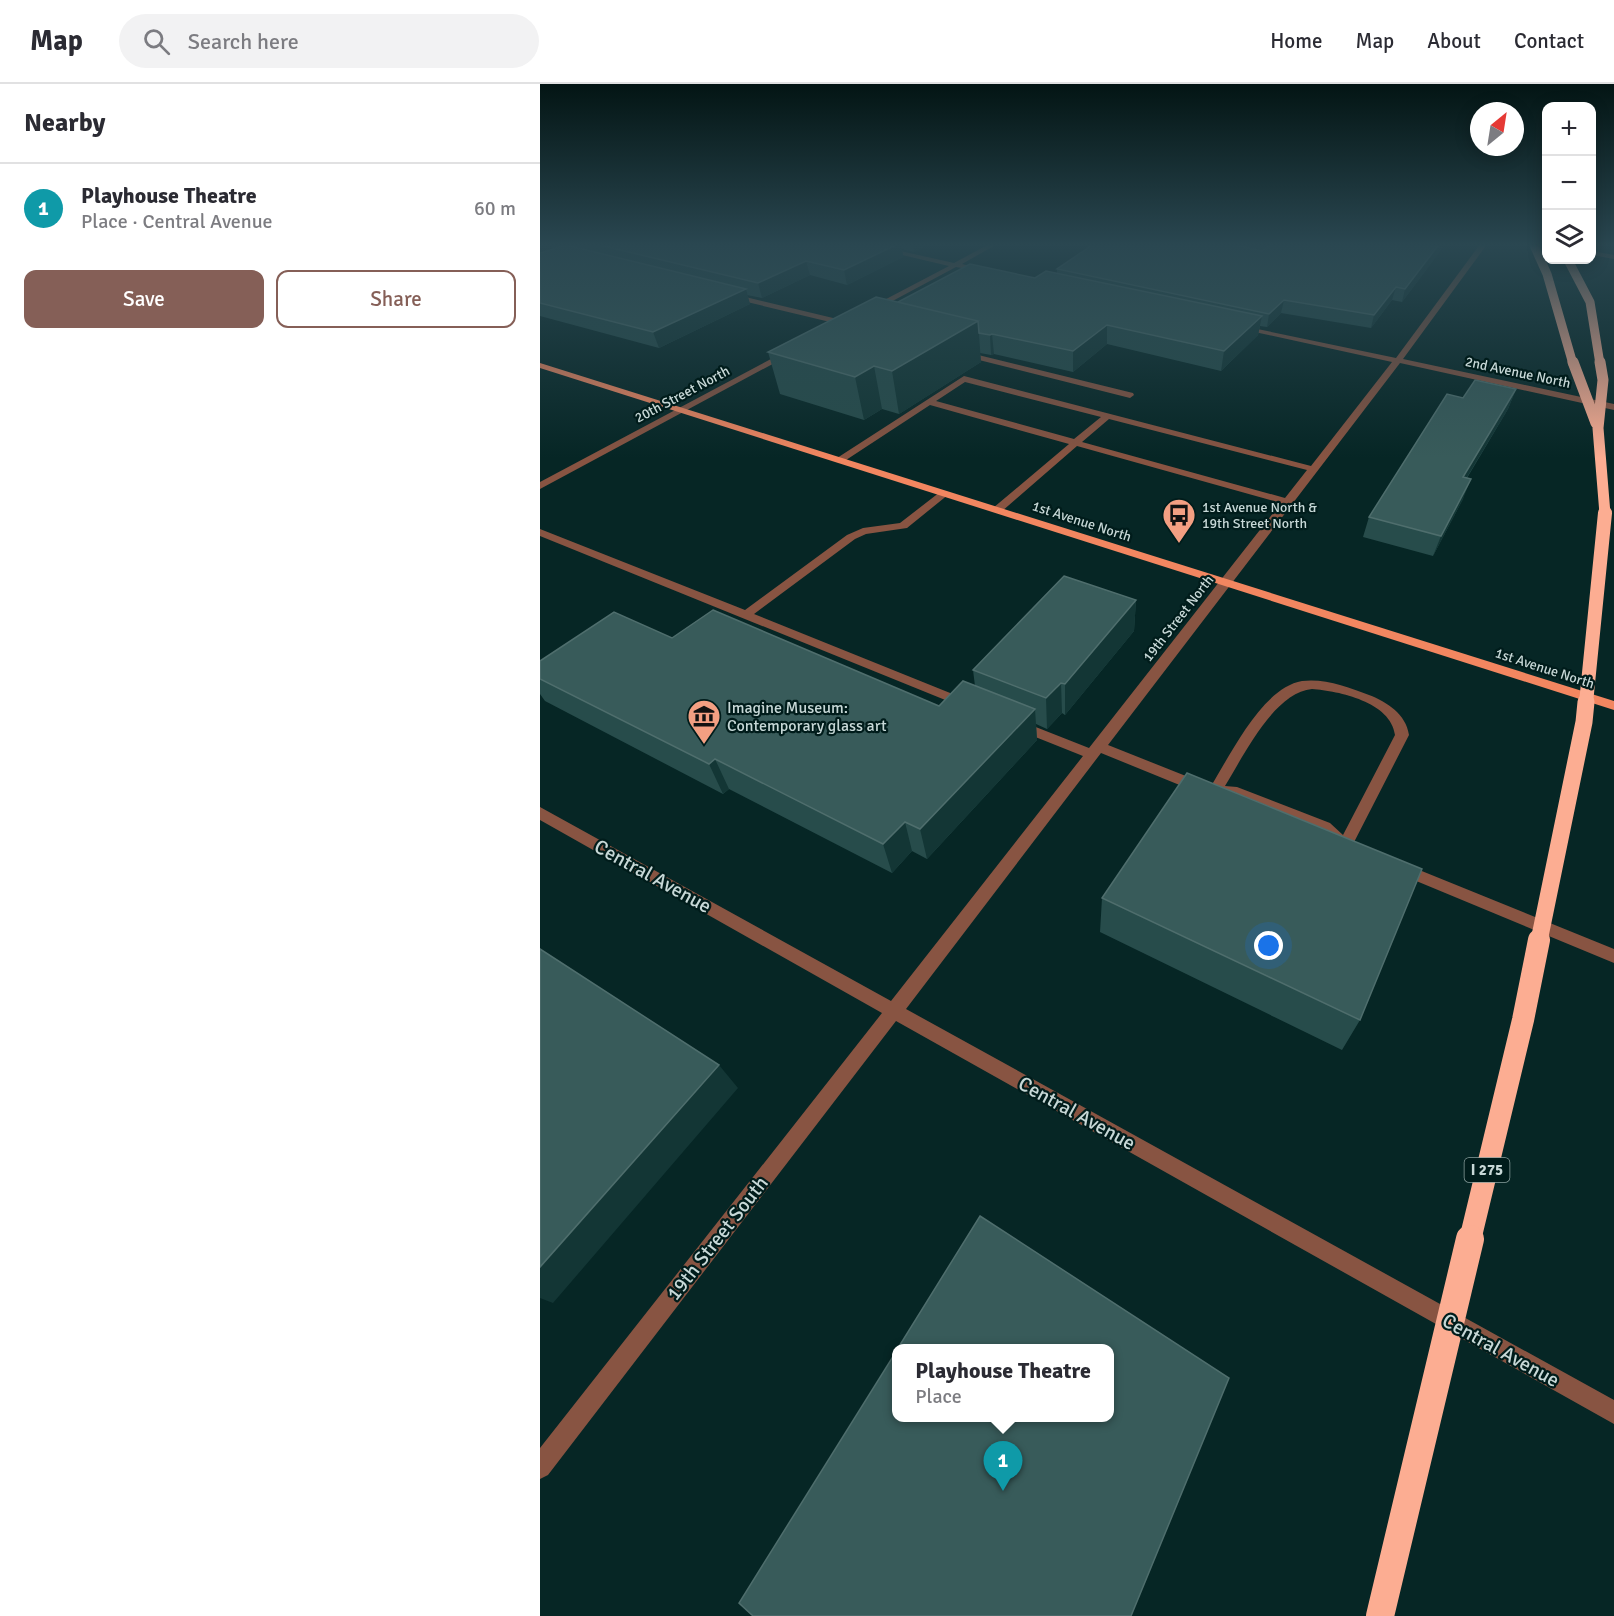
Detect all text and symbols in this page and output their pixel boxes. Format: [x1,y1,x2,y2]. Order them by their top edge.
search box [119,14,539,68]
text: Map [30,24,83,58]
icon: search [140,25,173,58]
text: Search here [188,28,299,55]
text: Home [1270,28,1323,54]
text: Map [1356,28,1394,54]
text: About [1427,28,1481,54]
text: Contact [1514,28,1584,54]
north arrow [1470,102,1524,156]
map controls [1542,102,1596,264]
button: + [1542,102,1596,156]
text: Nearby [24,107,105,139]
button: − [1542,156,1596,210]
text: Playhouse Theatre [81,182,257,209]
text: 1 [38,196,49,221]
text: 60 m [474,196,516,221]
text: Place · Central Avenue [81,209,273,234]
button: layers [1542,210,1596,264]
button: Save [24,270,264,328]
button: Share [276,270,516,328]
street label: 2nd Avenue North [1464,353,1572,392]
street label: 20th Street North [632,362,733,427]
street label: 1st Avenue North [1030,497,1134,546]
bus stop icon: 1st Avenue North & 19th Street North [1161,497,1197,544]
place label: 1st Avenue North & 19th Street North [1202,499,1317,532]
street label: 19th Street North [1139,572,1217,665]
street label: 1st Avenue North [1493,644,1597,693]
museum icon: Imagine Museum: Contemporary glass art [686,698,722,745]
place label: Imagine Museum: Contemporary glass art [727,698,887,736]
street label: Central Avenue [590,834,716,919]
your location [1254,931,1283,960]
street label: Central Avenue [1014,1071,1140,1156]
road number: I 275 [1464,1158,1510,1182]
street label: 19th Street South [661,1171,774,1305]
street label: Central Avenue [1438,1308,1564,1393]
popup [892,1344,1114,1422]
text: Playhouse Theatre [915,1357,1091,1384]
text: Place [915,1384,962,1409]
pin: 1 [984,1442,1022,1491]

